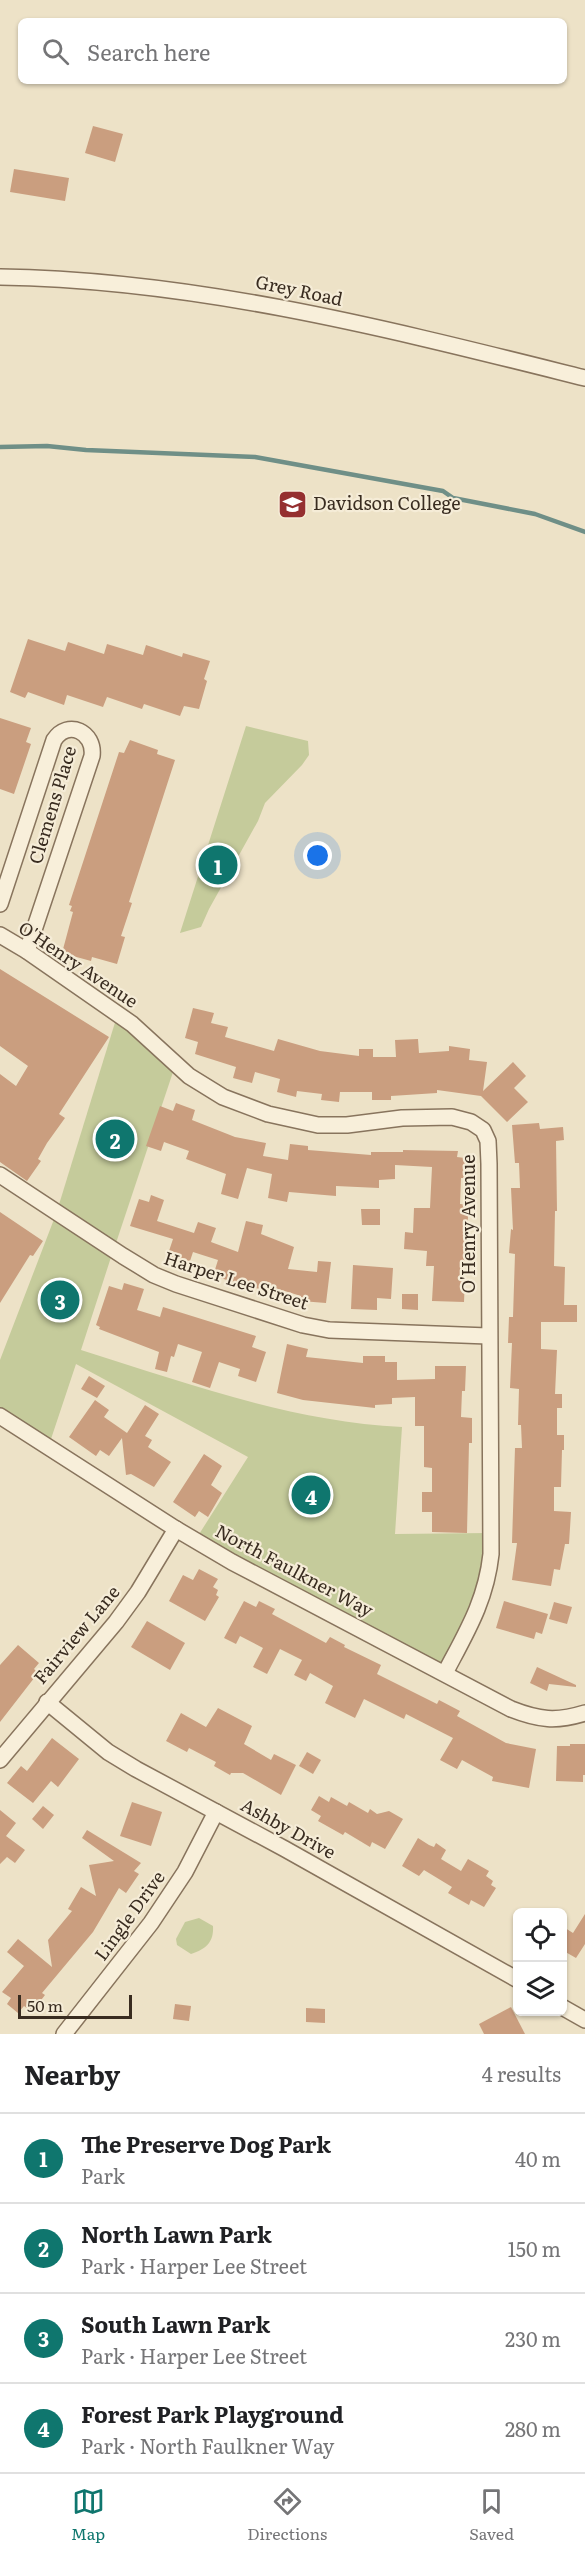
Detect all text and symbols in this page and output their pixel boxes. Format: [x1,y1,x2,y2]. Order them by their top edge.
search box [18,18,567,84]
icon: search [39,35,72,68]
text: Search here [87,35,210,68]
street label: Grey Road [253,267,345,312]
school or university icon: Davidson College [276,488,308,520]
place label: Davidson College [313,489,461,516]
street label: Clemens Place [21,742,82,867]
your location [303,841,332,870]
pin: 1 [198,842,238,888]
street label: O'Henry Avenue [14,914,144,1014]
pin: 2 [96,1116,134,1162]
street label: O'Henry Avenue [454,1154,481,1294]
street label: Harper Lee Street [161,1243,313,1316]
pin: 3 [40,1278,80,1322]
pin: 4 [292,1472,330,1518]
street label: North Faulkner Way [211,1517,379,1623]
street label: Fairview Lane [26,1579,125,1689]
street label: Ashby Drive [236,1791,341,1865]
street label: Lingle Drive [87,1865,171,1966]
map controls [513,1908,567,2016]
button: locate [513,1908,567,1962]
button: layers [513,1962,567,2016]
scale bar [18,1992,132,2020]
text: 50 m [27,1993,63,2017]
text: Nearby [24,2054,120,2093]
text: 4 results [482,2058,561,2088]
text: The Preserve Dog Park [81,2127,331,2160]
text: 1 [39,2143,48,2173]
text: 40 m [515,2143,561,2173]
text: Park [81,2160,125,2190]
text: North Lawn Park [81,2217,272,2250]
text: 2 [38,2233,49,2263]
text: 150 m [508,2233,561,2263]
text: Park · Harper Lee Street [81,2250,307,2280]
text: South Lawn Park [81,2307,270,2340]
text: 3 [38,2323,49,2353]
text: 230 m [505,2323,561,2353]
text: Park · Harper Lee Street [81,2340,307,2370]
text: Forest Park Playground [81,2397,344,2430]
text: 4 [37,2413,50,2443]
text: 280 m [505,2413,561,2443]
text: Park · North Faulkner Way [81,2430,334,2460]
tab: Map [71,2485,105,2545]
tab: Directions [247,2485,327,2545]
tab: Saved [469,2485,514,2545]

